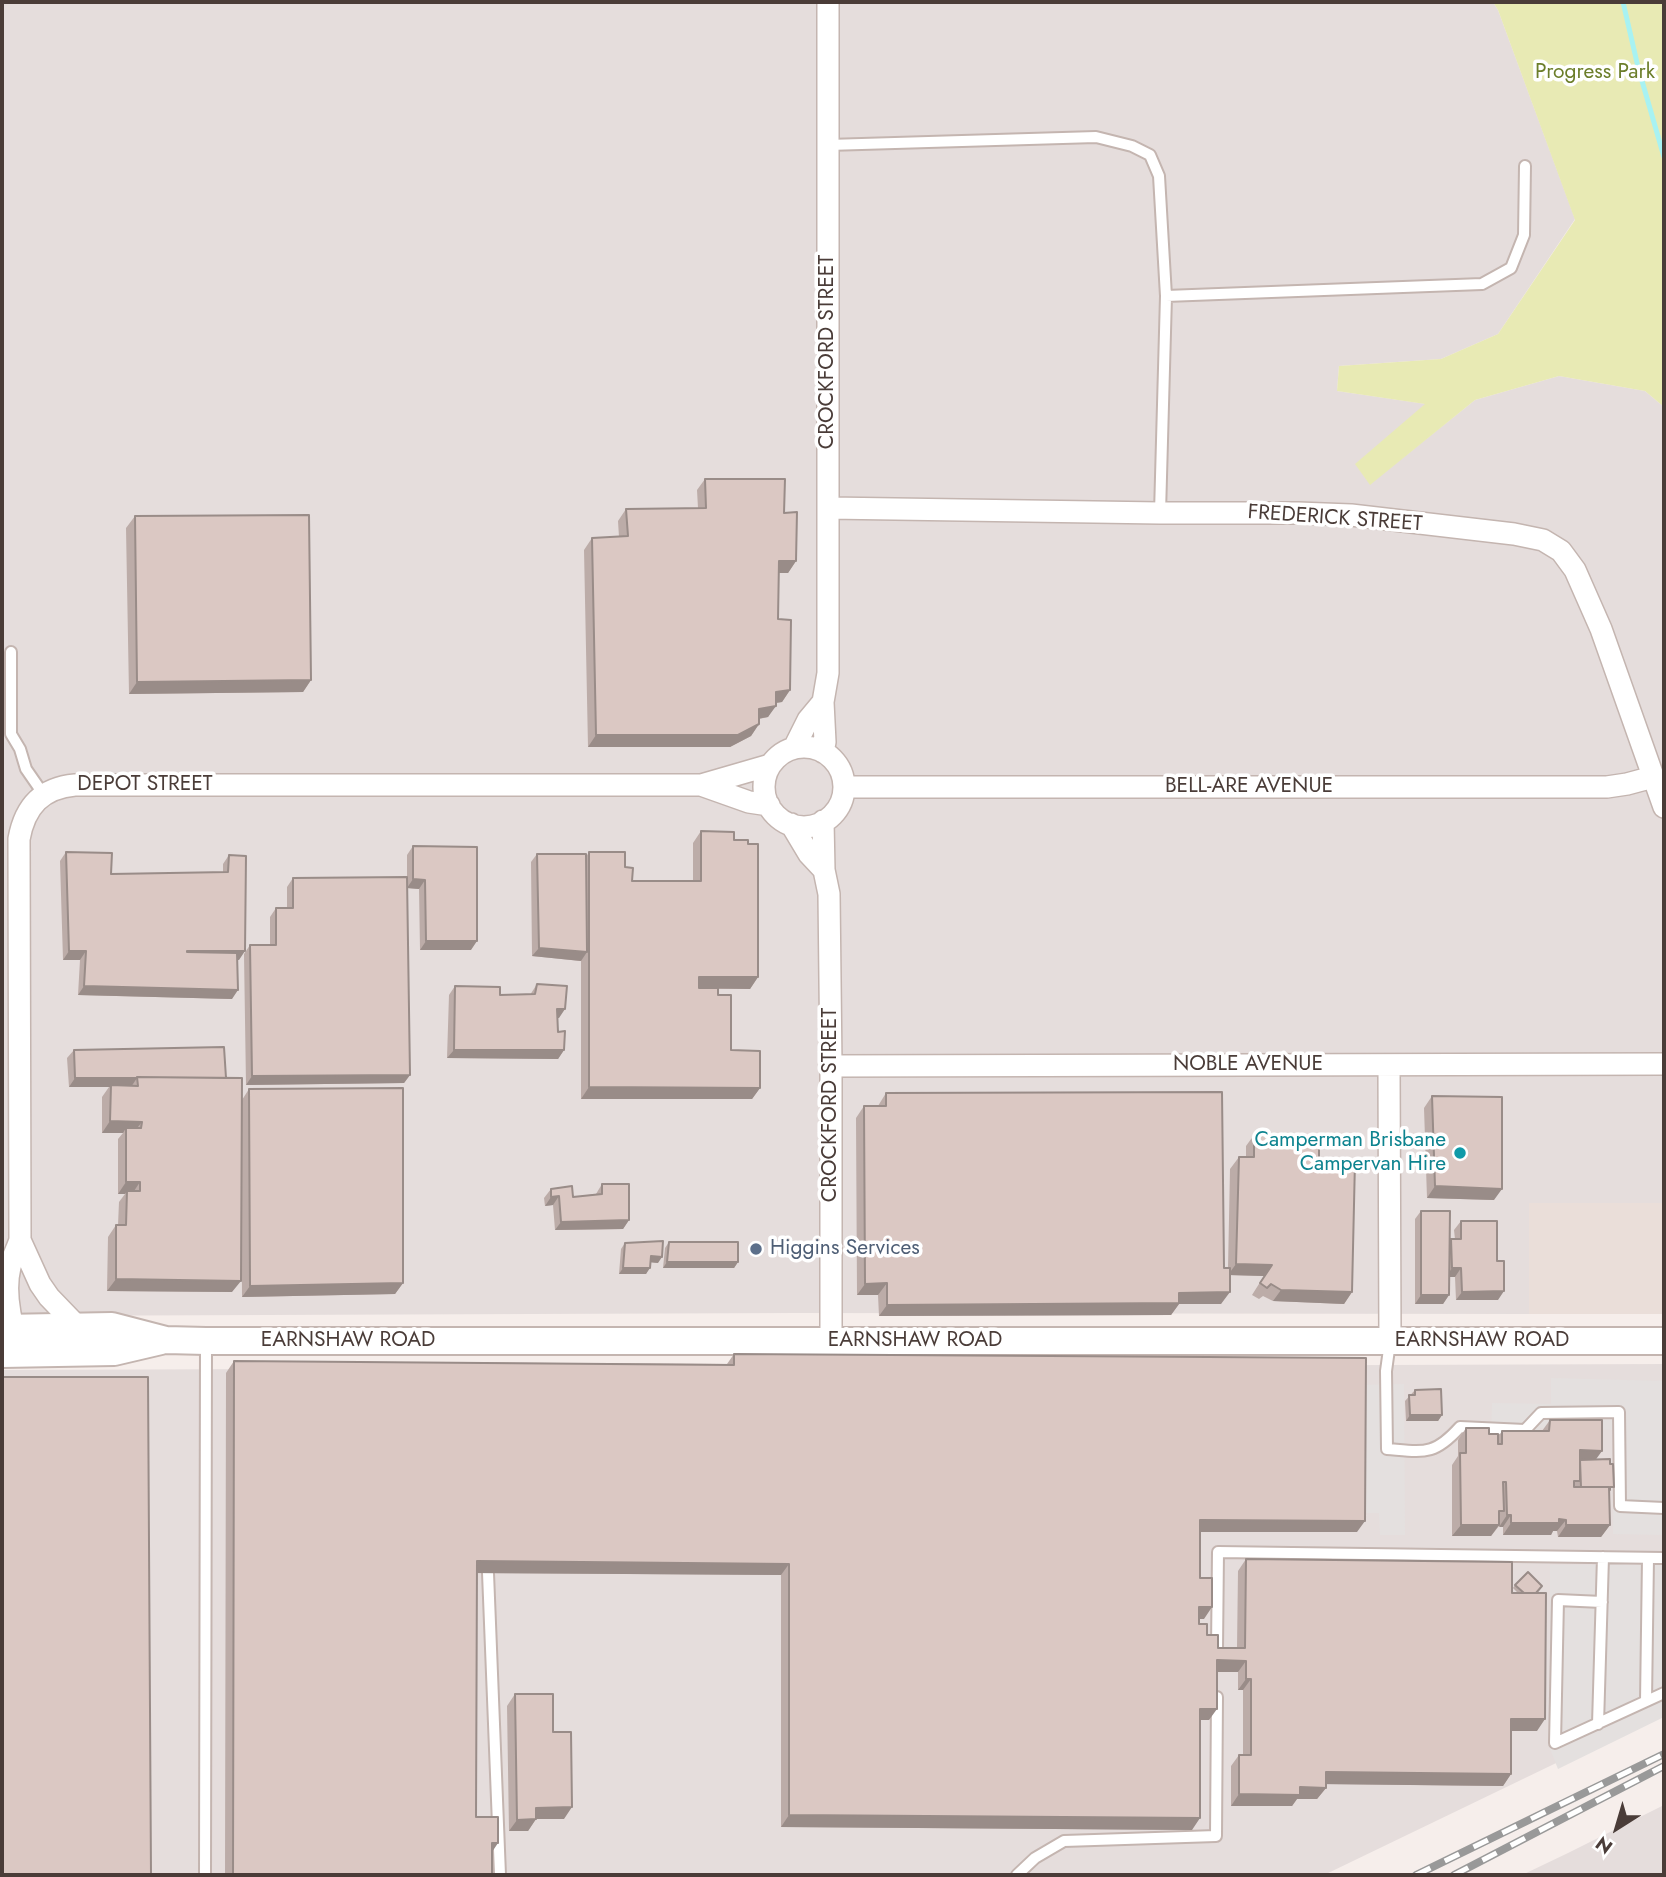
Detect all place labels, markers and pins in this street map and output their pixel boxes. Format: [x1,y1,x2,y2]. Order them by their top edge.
place label: Camperman Brisbane Campervan Hire [1255,1128,1446,1178]
marker: Camperman Brisbane Campervan Hire [1452,1145,1468,1161]
place label: Higgins Services [770,1236,920,1262]
marker: Higgins Services [748,1241,764,1257]

